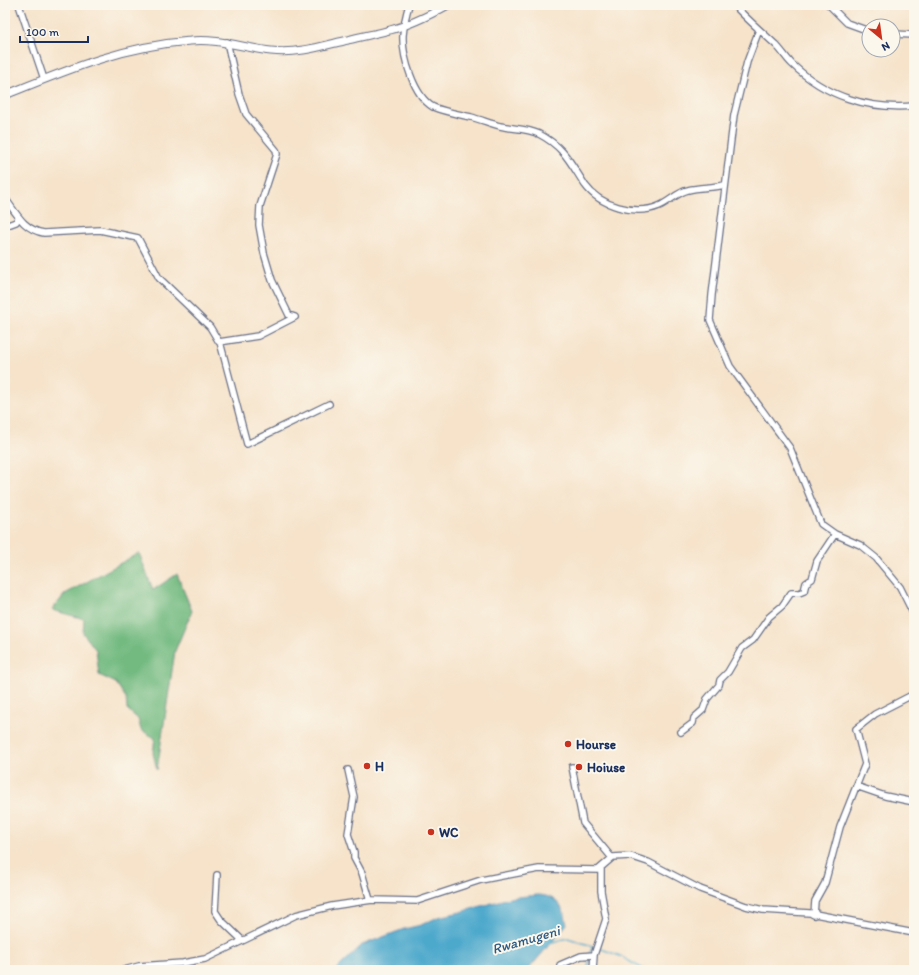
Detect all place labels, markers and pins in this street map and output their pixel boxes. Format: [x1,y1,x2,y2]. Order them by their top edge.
place label: Hourse [576,737,616,752]
marker: Hourse [563,739,573,749]
place label: H [375,759,384,774]
place label: Hoiuse [587,760,625,775]
marker: H [362,761,372,771]
marker: Hoiuse [574,762,584,772]
place label: WC [439,825,459,840]
marker: WC [426,827,436,837]

